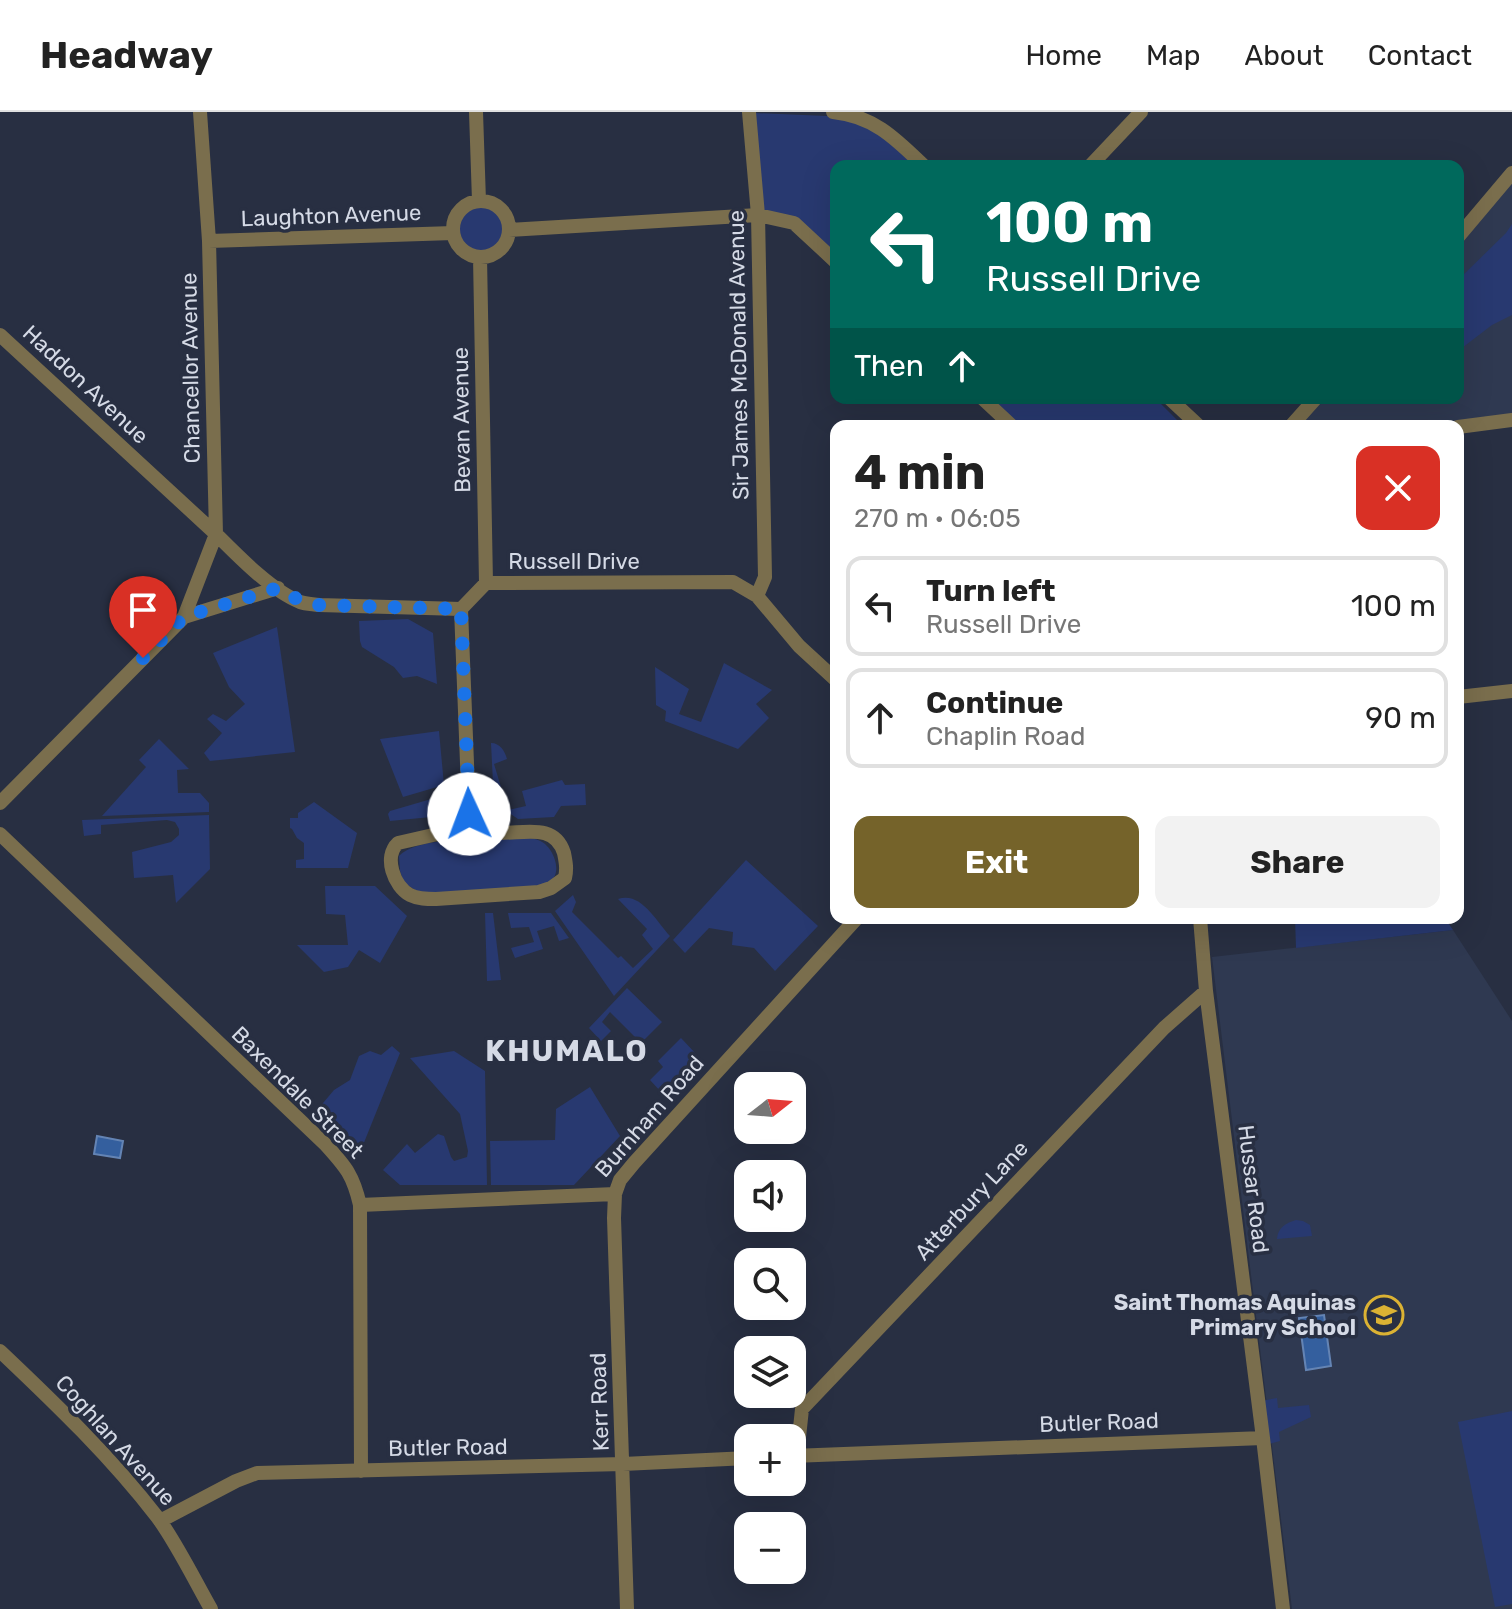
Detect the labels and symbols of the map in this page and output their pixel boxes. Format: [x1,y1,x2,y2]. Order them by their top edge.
street label: Laughton Avenue [240,199,422,232]
street label: Sir James McDonald Avenue [722,210,755,500]
street label: Chancellor Avenue [175,272,206,464]
street label: Haddon Avenue [17,319,154,449]
street label: Bevan Avenue [447,347,476,493]
street label: Russell Drive [508,548,640,575]
pin [109,576,177,658]
position arrow [427,772,511,856]
street label: Baxendale Street [226,1021,370,1164]
district label: KHUMALO [485,1033,649,1069]
street label: Burnham Road [589,1050,710,1183]
north arrow [734,1072,806,1144]
street label: Hussar Road [1232,1123,1275,1255]
street label: Atterbury Lane [909,1135,1034,1266]
place label: Saint Thomas Aquinas Primary School [1114,1289,1356,1341]
school or university icon: Saint Thomas Aquinas Primary School [1363,1294,1405,1336]
street label: Kerr Road [584,1352,615,1452]
street label: Coghlan Avenue [50,1369,181,1511]
street label: Butler Road [1039,1407,1159,1438]
street label: Butler Road [388,1433,508,1462]

